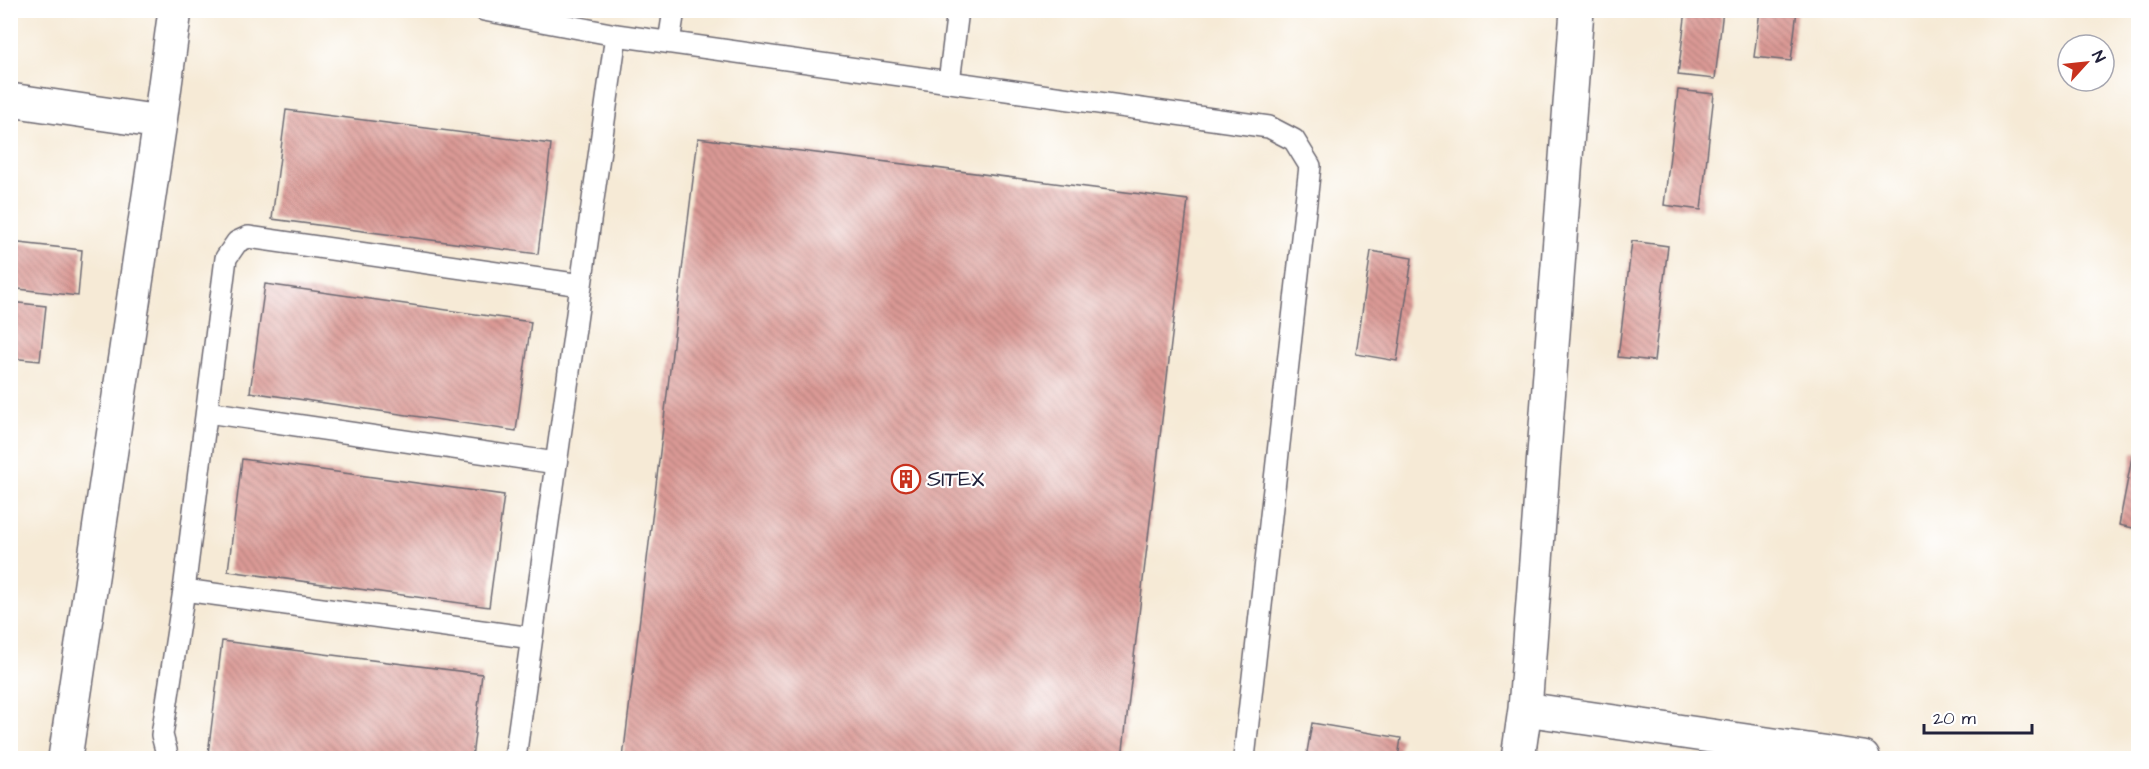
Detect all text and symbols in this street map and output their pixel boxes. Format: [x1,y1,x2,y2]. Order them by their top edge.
north arrow [2056,33,2116,93]
text: N [2086,47,2111,66]
building icon: SITEX [890,463,922,495]
place label: SITEX [927,464,984,495]
scale bar [1924,697,2032,735]
text: 20 m [1933,706,1976,731]

